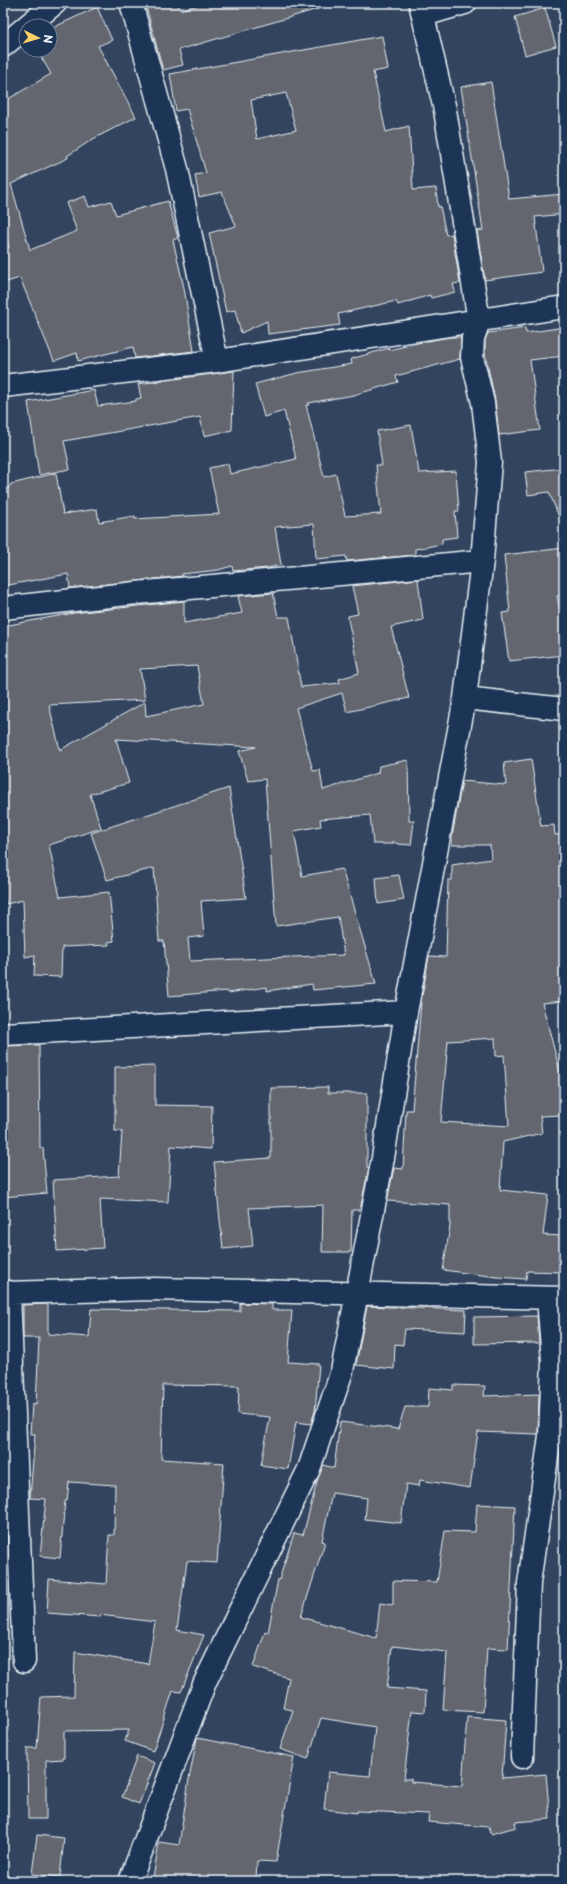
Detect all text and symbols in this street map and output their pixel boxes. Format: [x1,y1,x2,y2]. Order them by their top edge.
north arrow [18,18,58,58]
text: N [40,34,57,44]

